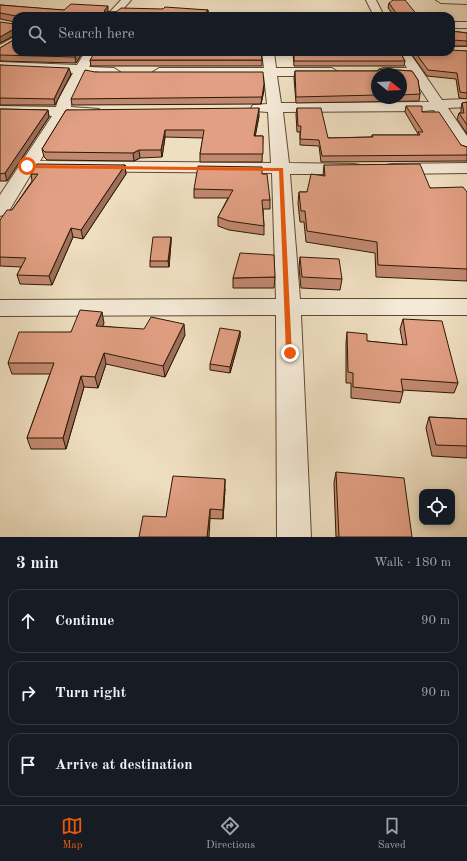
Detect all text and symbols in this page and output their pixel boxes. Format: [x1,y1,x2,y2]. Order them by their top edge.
search box [12,12,455,56]
icon: search [26,23,48,45]
text: Search here [58,27,135,42]
north arrow [371,68,407,104]
route start [18,157,36,175]
route end [281,344,299,362]
map controls [419,489,455,525]
button: locate [419,489,455,525]
text: 3 min [16,555,59,572]
text: Walk · 180 m [374,556,451,569]
icon: ahead [17,610,39,632]
text: Continue [55,614,114,629]
text: 90 m [421,614,450,627]
icon: right [17,682,39,704]
text: Turn right [55,686,126,701]
text: 90 m [421,686,450,699]
icon: arrive [17,754,39,776]
text: Arrive at destination [55,758,193,773]
tab: Map [61,815,83,853]
tab: Directions [206,815,255,853]
tab: Saved [378,815,406,853]

